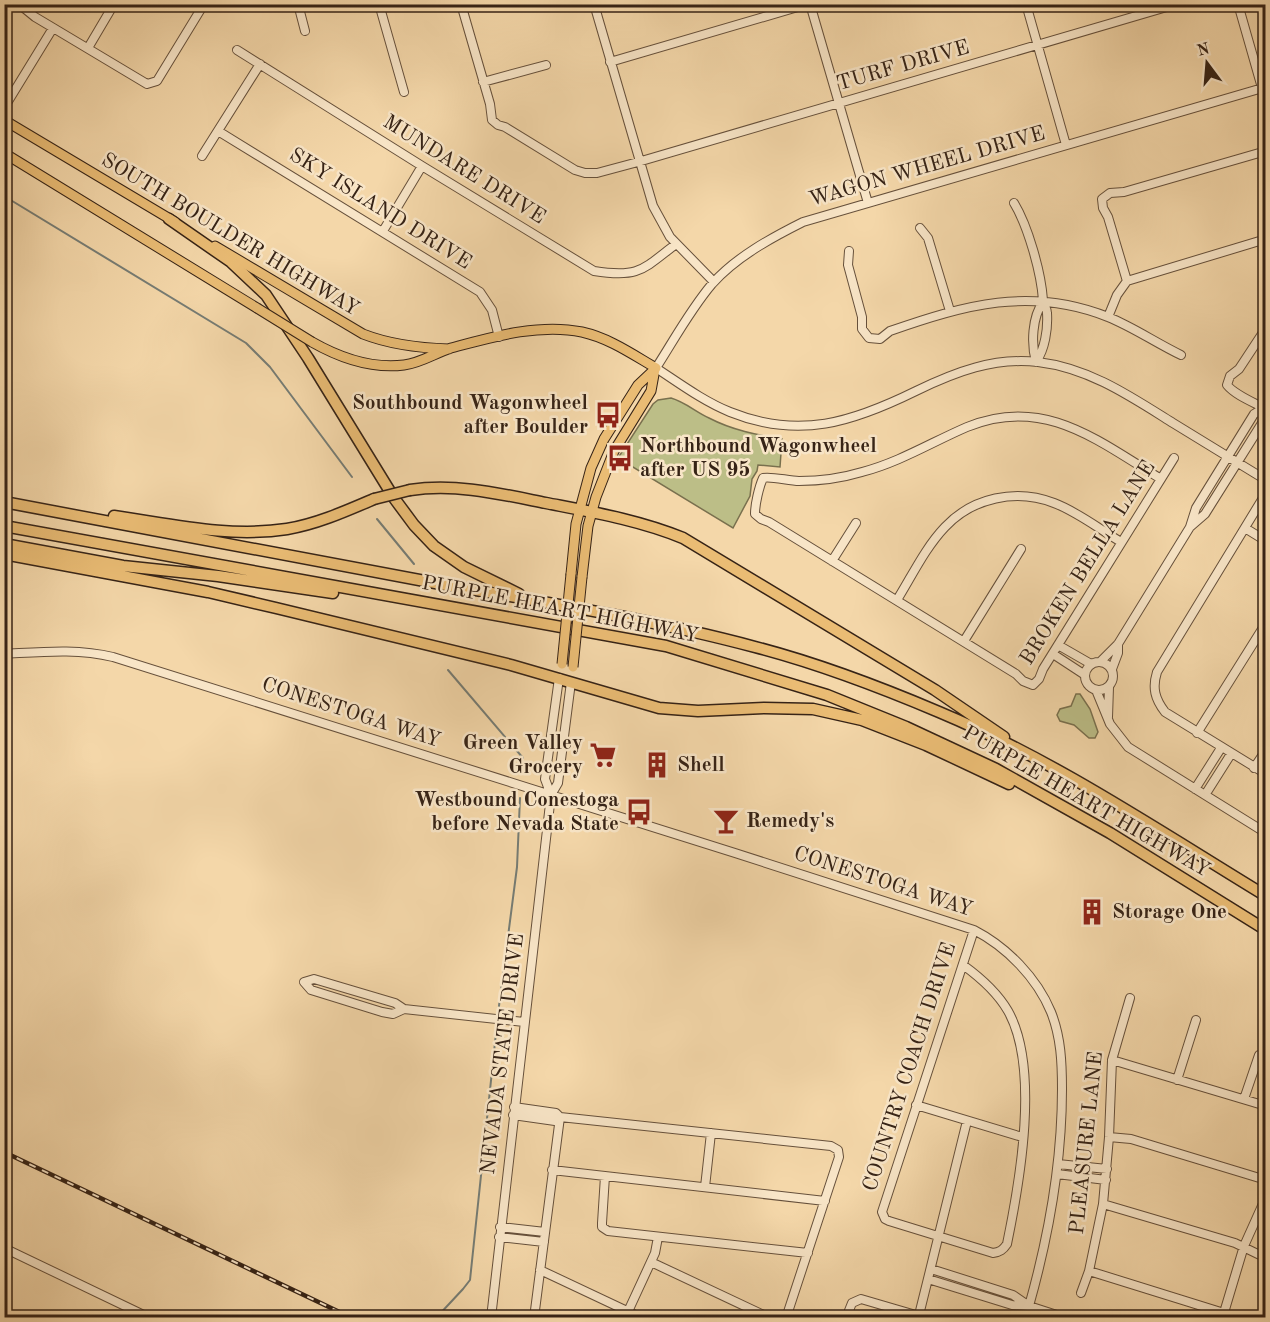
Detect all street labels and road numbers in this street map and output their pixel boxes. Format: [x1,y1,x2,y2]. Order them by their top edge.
street label: TURF DRIVE [834,37,972,95]
street label: MUNDARE DRIVE [379,112,549,228]
street label: WAGON WHEEL DRIVE [807,123,1047,211]
street label: SKY ISLAND DRIVE [285,144,475,274]
street label: SOUTH BOULDER HIGHWAY [98,150,362,320]
street label: BROKEN BELLA LANE [1016,457,1160,669]
street label: PURPLE HEART HIGHWAY [420,573,700,647]
street label: CONESTOGA WAY [259,674,443,752]
street label: PURPLE HEART HIGHWAY [959,722,1213,882]
street label: CONESTOGA WAY [791,843,975,921]
street label: NEVADA STATE DRIVE [478,932,528,1176]
street label: COUNTRY COACH DRIVE [860,940,960,1194]
street label: PLEASURE LANE [1067,1050,1107,1236]

